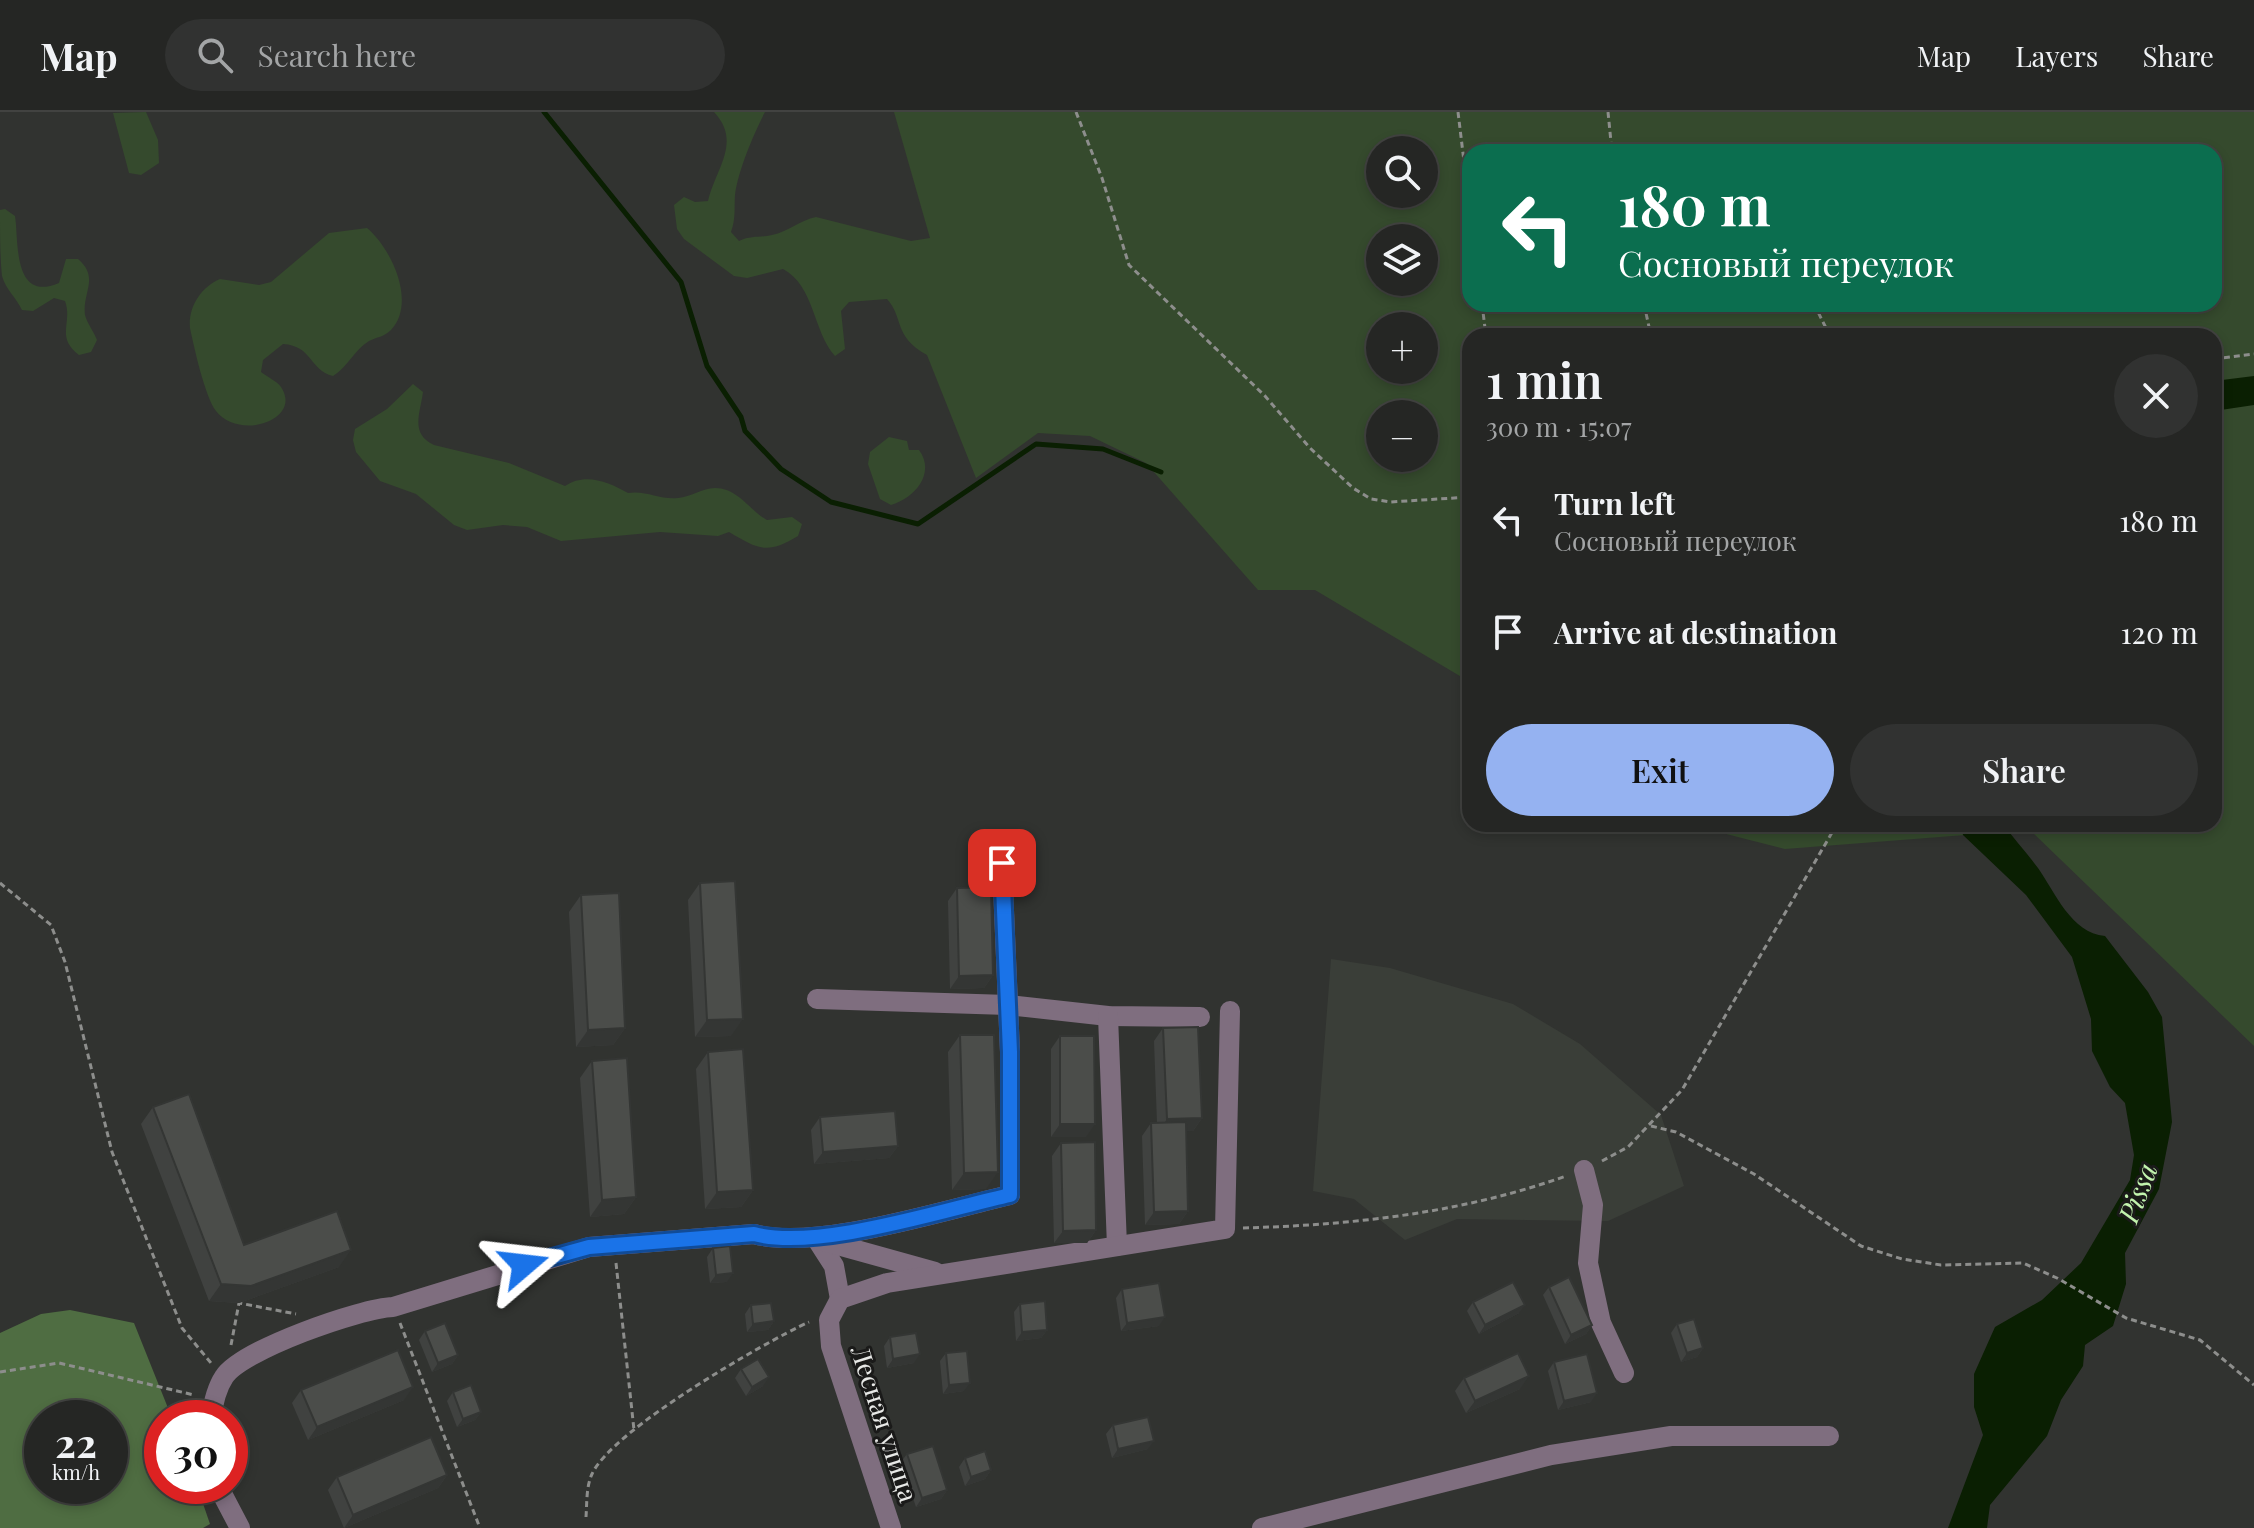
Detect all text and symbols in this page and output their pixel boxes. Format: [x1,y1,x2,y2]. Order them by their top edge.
search box [165,19,725,91]
text: Map [40,30,117,81]
icon: search [193,33,237,77]
text: Search here [257,35,416,75]
text: Map [1917,37,1971,74]
text: Layers [2015,37,2098,74]
text: Share [2142,37,2214,74]
map controls [1366,136,1438,472]
button: search [1366,136,1438,208]
text: 180 m [1618,166,1771,241]
icon: left [1486,176,1590,280]
button: layers [1366,224,1438,296]
text: Сосновый переулок [1618,238,1954,286]
button: + [1366,312,1438,384]
text: 1 min [1486,347,1603,411]
button: close [2114,354,2198,438]
button: − [1366,400,1438,472]
text: 300 m · 15:07 [1486,409,1631,444]
text: Turn left [1554,483,1675,523]
icon: left [1486,498,1530,542]
text: 180 m [2119,500,2198,540]
text: Сосновый переулок [1554,523,1797,558]
icon: arrive [1486,610,1530,654]
text: Arrive at destination [1554,612,1837,652]
text: 120 m [2120,612,2198,652]
button: Exit [1486,724,1834,816]
button: Share [1850,724,2198,816]
pin [968,829,1036,897]
icon: arrive [980,841,1024,885]
water label: Pissa [2108,1157,2165,1228]
position arrow [482,1223,566,1307]
street label: Лесная улица [843,1340,927,1506]
speed limit sign: 30 [144,1400,248,1504]
text: 22 [55,1415,97,1468]
text: km/h [52,1458,100,1485]

